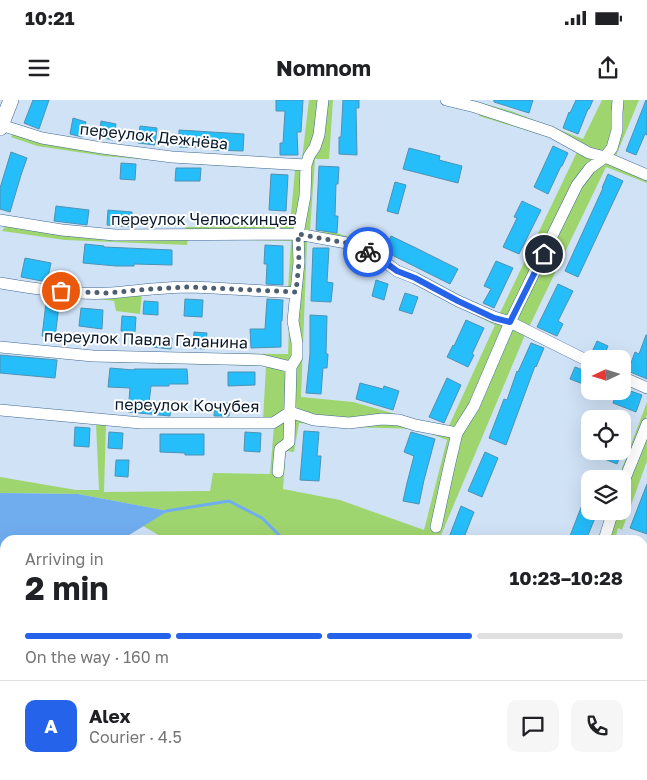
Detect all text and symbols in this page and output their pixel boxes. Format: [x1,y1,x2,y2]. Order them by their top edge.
text: 10:21 [25,6,75,29]
icon: menu [25,54,53,82]
text: Nomnom [276,54,371,81]
icon: share [594,54,622,82]
street label: переулок Дежнёва [79,118,229,154]
street label: переулок Челюскинцев [111,209,297,229]
courier [343,227,393,277]
pin [523,233,565,275]
icon: bike [354,238,382,266]
icon: home [530,240,558,268]
pin [40,270,82,312]
icon: bag [47,277,75,305]
street label: переулок Павла Галанина [44,325,248,353]
north arrow [581,350,631,400]
map controls [581,350,631,520]
street label: переулок Кочубея [114,394,260,416]
button: locate [581,410,631,460]
button: layers [581,470,631,520]
text: Arriving in [25,549,104,569]
text: 10:23–10:28 [510,566,623,589]
text: 2 min [25,569,109,607]
text: On the way · 160 m [25,647,169,667]
button: chat [507,700,559,752]
button: phone [571,700,623,752]
text: Alex [89,704,130,727]
text: A [44,714,58,737]
text: Courier · 4.5 [89,727,182,747]

